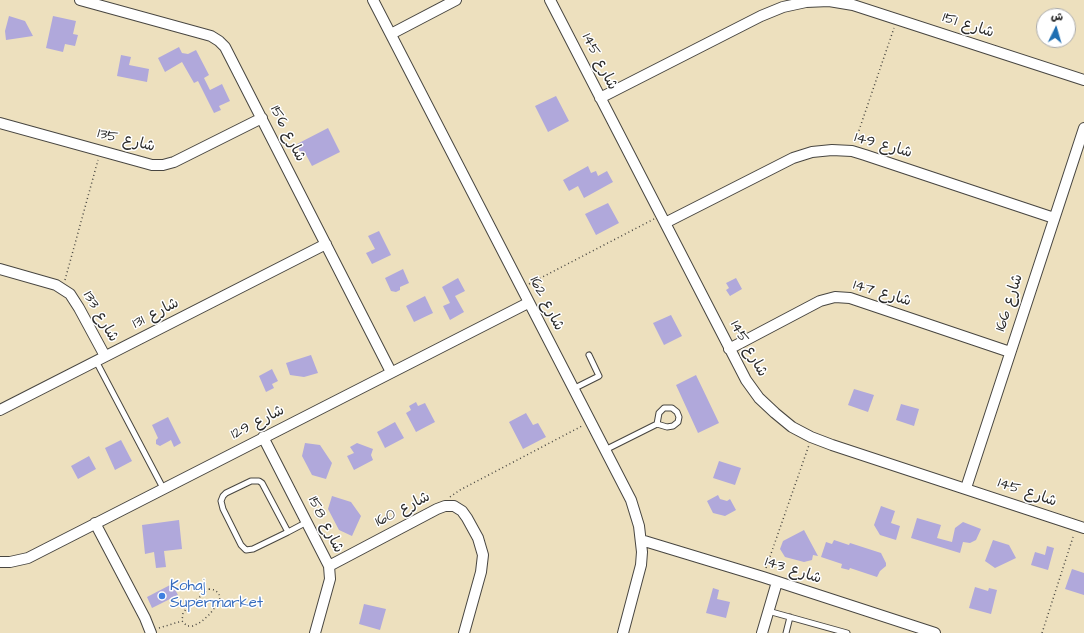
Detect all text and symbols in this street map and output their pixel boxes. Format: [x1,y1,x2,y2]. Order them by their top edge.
north arrow [1036,8,1076,48]
street label: شارع 151 [940,9,996,43]
text: ش [1050,9,1064,25]
street label: شارع 145 [577,31,621,93]
street label: شارع 156 [265,103,309,165]
street label: شارع 135 [95,125,157,157]
street label: شارع 149 [852,129,914,163]
street label: شارع 166 [992,272,1028,334]
street label: شارع 162 [525,274,567,334]
street label: شارع 147 [851,277,913,311]
street label: شارع 133 [78,288,122,346]
street label: شارع 131 [130,295,182,333]
street label: شارع 145 [725,318,771,380]
street label: شارع 129 [228,402,288,444]
street label: شارع 145 [995,475,1059,511]
street label: شارع 160 [373,489,433,531]
street label: شارع 158 [303,494,347,556]
street label: شارع 143 [763,553,823,589]
place label: Kohaj Supermarket [170,578,263,613]
marker: Kohaj Supermarket [157,591,167,601]

